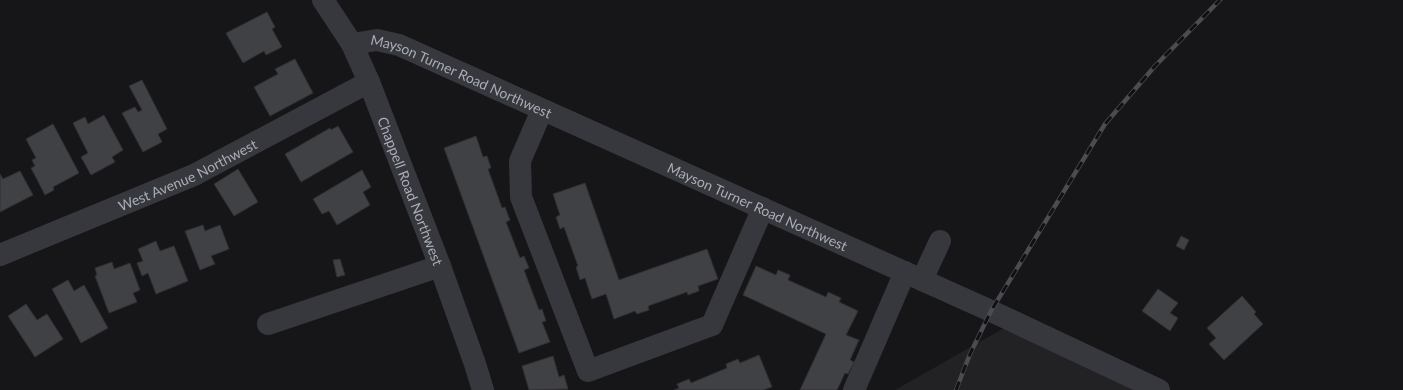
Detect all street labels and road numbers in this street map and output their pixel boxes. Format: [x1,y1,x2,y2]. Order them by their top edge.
street label: Mayson Turner Road Northwest [369,30,555,121]
street label: Chappell Road Northwest [375,114,447,268]
street label: West Avenue Northwest [116,135,260,214]
street label: Mayson Turner Road Northwest [665,158,850,254]

